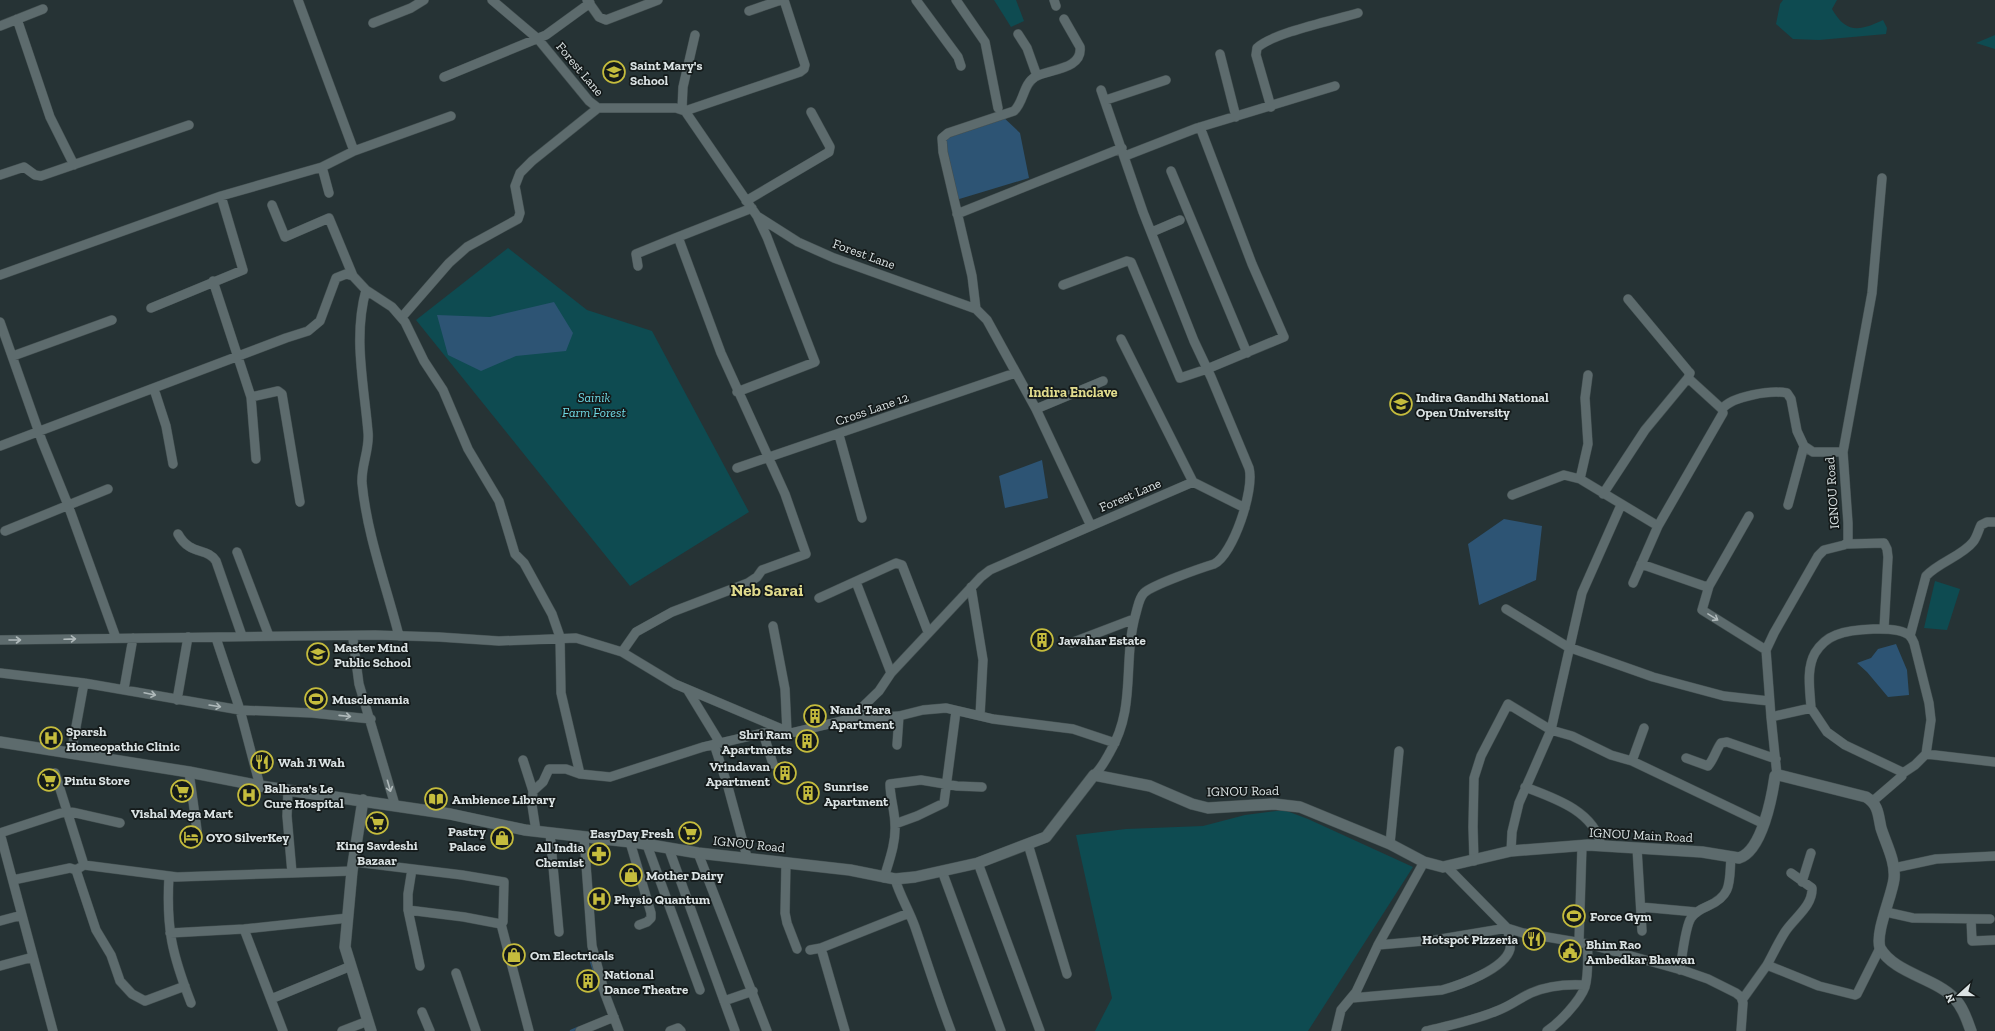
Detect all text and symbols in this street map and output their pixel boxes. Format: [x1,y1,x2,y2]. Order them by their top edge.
street label: Forest Lane [553,39,607,99]
place label: Saint Mary's School [630,58,703,88]
school or university icon: Saint Mary's School [601,59,627,85]
street label: Forest Lane [831,236,897,272]
district label: Indira Enclave [1028,384,1118,401]
street label: Cross Lane 12 [833,389,911,429]
park label: Sainik Farm Forest [562,390,626,420]
place label: Indira Gandhi National Open University [1416,390,1549,420]
school or university icon: Indira Gandhi National Open University [1388,391,1414,417]
street label: IGNOU Road [1822,457,1842,529]
street label: Forest Lane [1097,475,1163,515]
district label: Neb Sarai [731,580,803,600]
one-way arrow [1707,614,1719,622]
building icon: Jawahar Estate [1029,627,1055,653]
place label: Jawahar Estate [1058,633,1146,648]
one-way arrow [63,635,76,643]
one-way arrow [8,636,21,644]
place label: Master Mind Public School [334,640,411,670]
school or university icon: Master Mind Public School [305,641,331,667]
sports icon: Musclemania [303,686,329,712]
one-way arrow [143,691,156,699]
place label: Musclemania [332,692,410,707]
one-way arrow [208,702,221,710]
place label: Nand Tara Apartment [830,702,895,732]
building icon: Nand Tara Apartment [802,703,828,729]
one-way arrow [338,712,351,720]
place label: Sparsh Homeopathic Clinic [66,724,180,754]
hospital icon: Sparsh Homeopathic Clinic [38,725,64,751]
place label: Shri Ram Apartments [722,727,793,757]
building icon: Shri Ram Apartments [794,728,820,754]
restaurant icon: Wah Ji Wah [249,749,275,775]
place label: Wah Ji Wah [278,755,345,770]
place label: Vrindavan Apartment [706,759,771,789]
building icon: Vrindavan Apartment [772,760,798,786]
supermarket icon: Pintu Store [36,767,62,793]
place label: Pintu Store [64,773,131,788]
supermarket icon: Vishal Mega Mart [169,778,195,804]
one-way arrow [386,779,394,792]
place label: Sunrise Apartment [824,779,889,809]
building icon: Sunrise Apartment [795,780,821,806]
place label: Balhara's Le Cure Hospital [264,781,344,811]
hospital icon: Balhara's Le Cure Hospital [236,782,262,808]
street label: IGNOU Road [1207,783,1279,799]
library icon: Ambience Library [423,786,449,812]
place label: Ambience Library [452,792,556,807]
place label: Vishal Mega Mart [131,806,234,821]
supermarket icon: King Savdeshi Bazaar [364,810,390,836]
supermarket icon: EasyDay Fresh [677,820,703,846]
hotel icon: OYO SilverKey [178,824,204,850]
place label: Pastry Palace [448,824,487,854]
shop icon: Pastry Palace [489,825,515,851]
street label: IGNOU Main Road [1589,825,1693,845]
place label: EasyDay Fresh [590,826,674,841]
place label: OYO SilverKey [206,830,289,845]
street label: IGNOU Road [712,833,786,855]
place label: King Savdeshi Bazaar [336,838,418,868]
place label: All India Chemist [535,840,585,870]
pharmacy icon: All India Chemist [586,841,612,867]
shop icon: Mother Dairy [618,862,644,888]
place label: Mother Dairy [646,868,723,883]
hospital icon: Physio Quantum [586,886,612,912]
place label: Physio Quantum [614,892,711,907]
sports icon: Force Gym [1561,903,1587,929]
place label: Force Gym [1590,909,1652,924]
restaurant icon: Hotspot Pizzeria [1521,926,1547,952]
place label: Hotspot Pizzeria [1422,932,1518,947]
place label: Bhim Rao Ambedkar Bhawan [1586,937,1695,967]
public building icon: Bhim Rao Ambedkar Bhawan [1557,938,1583,964]
shop icon: Om Electricals [501,942,527,968]
place label: Om Electricals [530,948,614,963]
place label: National Dance Theatre [604,967,689,997]
building icon: National Dance Theatre [575,968,601,994]
north arrow [1939,975,1979,1015]
text: N [1942,992,1958,1005]

